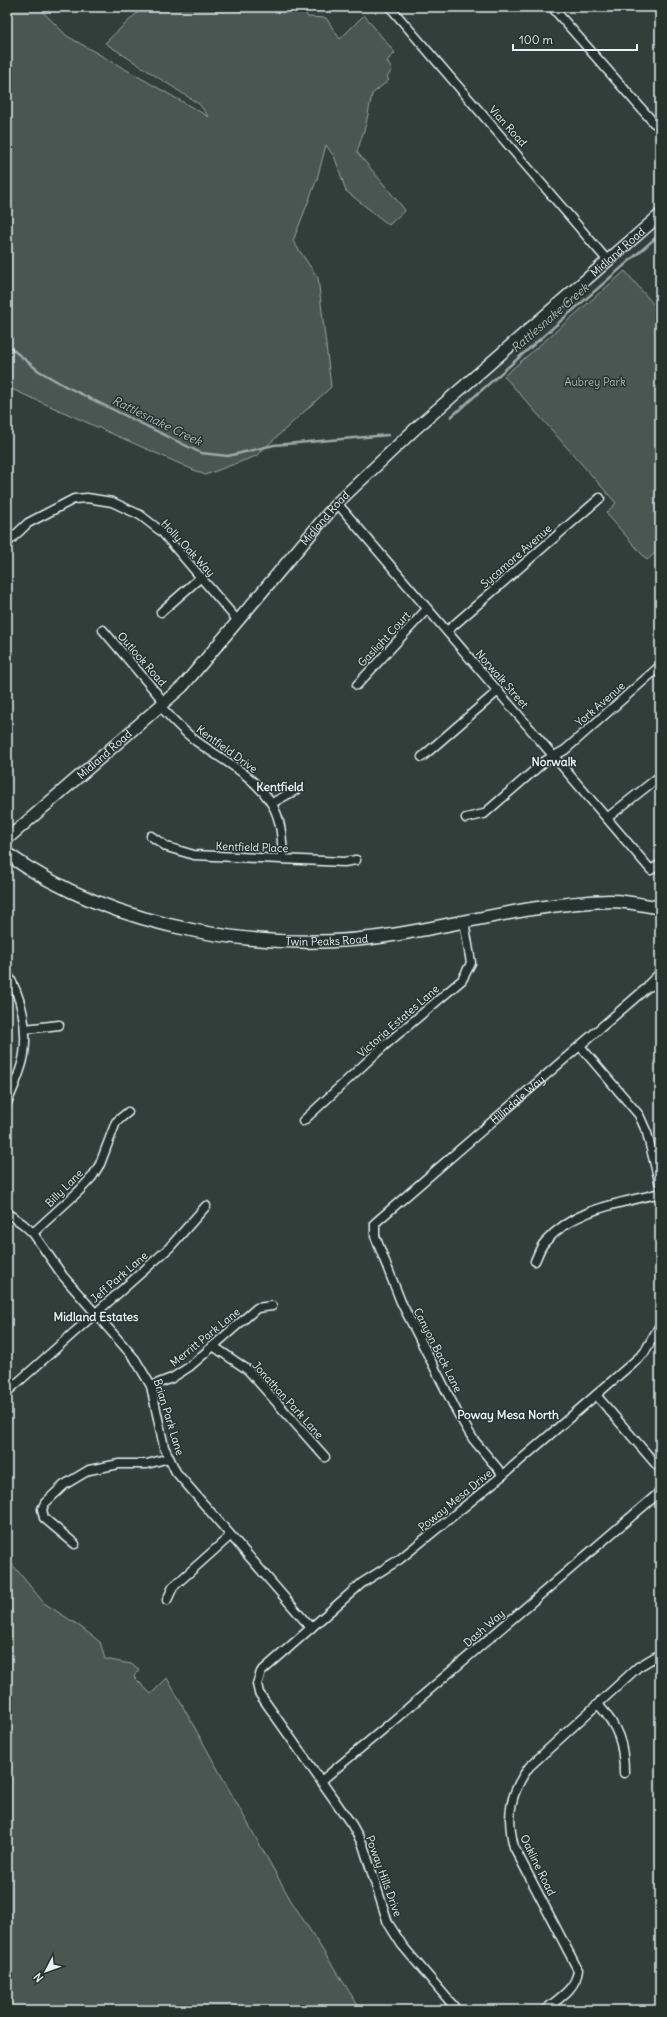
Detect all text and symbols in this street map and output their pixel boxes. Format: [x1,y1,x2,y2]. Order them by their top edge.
scale bar [513,26,637,52]
text: 100 m [519,32,553,47]
street label: Vian Road [486,103,530,150]
street label: Midland Road [588,224,648,280]
water label: Rattlesnake Creek [508,279,592,355]
park label: Aubrey Park [564,375,626,389]
water label: Rattlesnake Creek [110,392,205,449]
street label: Midland Road [297,488,353,548]
street label: Holly Oak Way [158,517,218,579]
street label: Sycamore Avenue [478,521,554,591]
street label: Gaslight Court [355,608,413,670]
street label: Outlook Road [115,629,170,689]
street label: Norwalk Street [473,647,531,711]
street label: York Avenue [572,679,628,729]
street label: Kentfield Drive [194,722,260,776]
street label: Midland Road [74,726,135,782]
district label: Norwalk [532,754,576,769]
district label: Kentfield [256,779,304,794]
street label: Kentfield Place [215,839,289,855]
street label: Twin Peaks Road [285,931,369,949]
street label: Victoria Estates Lane [354,982,442,1060]
street label: Hillndale Way [487,1072,548,1127]
street label: Billy Lane [42,1166,86,1210]
street label: Jeff Park Lane [88,1248,150,1306]
street label: Merritt Park Lane [167,1304,243,1370]
street label: Canyon Back Lane [411,1305,465,1395]
district label: Midland Estates [53,1309,139,1324]
street label: Jonathan Park Lane [249,1358,327,1442]
street label: Brian Park Lane [151,1377,187,1457]
district label: Poway Mesa North [457,1407,559,1423]
street label: Poway Mesa Drive [415,1466,495,1534]
street label: Dash Way [460,1606,508,1650]
street label: Oakline Road [517,1832,559,1898]
street label: Poway Hills Drive [363,1834,405,1919]
north arrow [26,1951,66,1991]
text: N [31,1970,46,1985]

